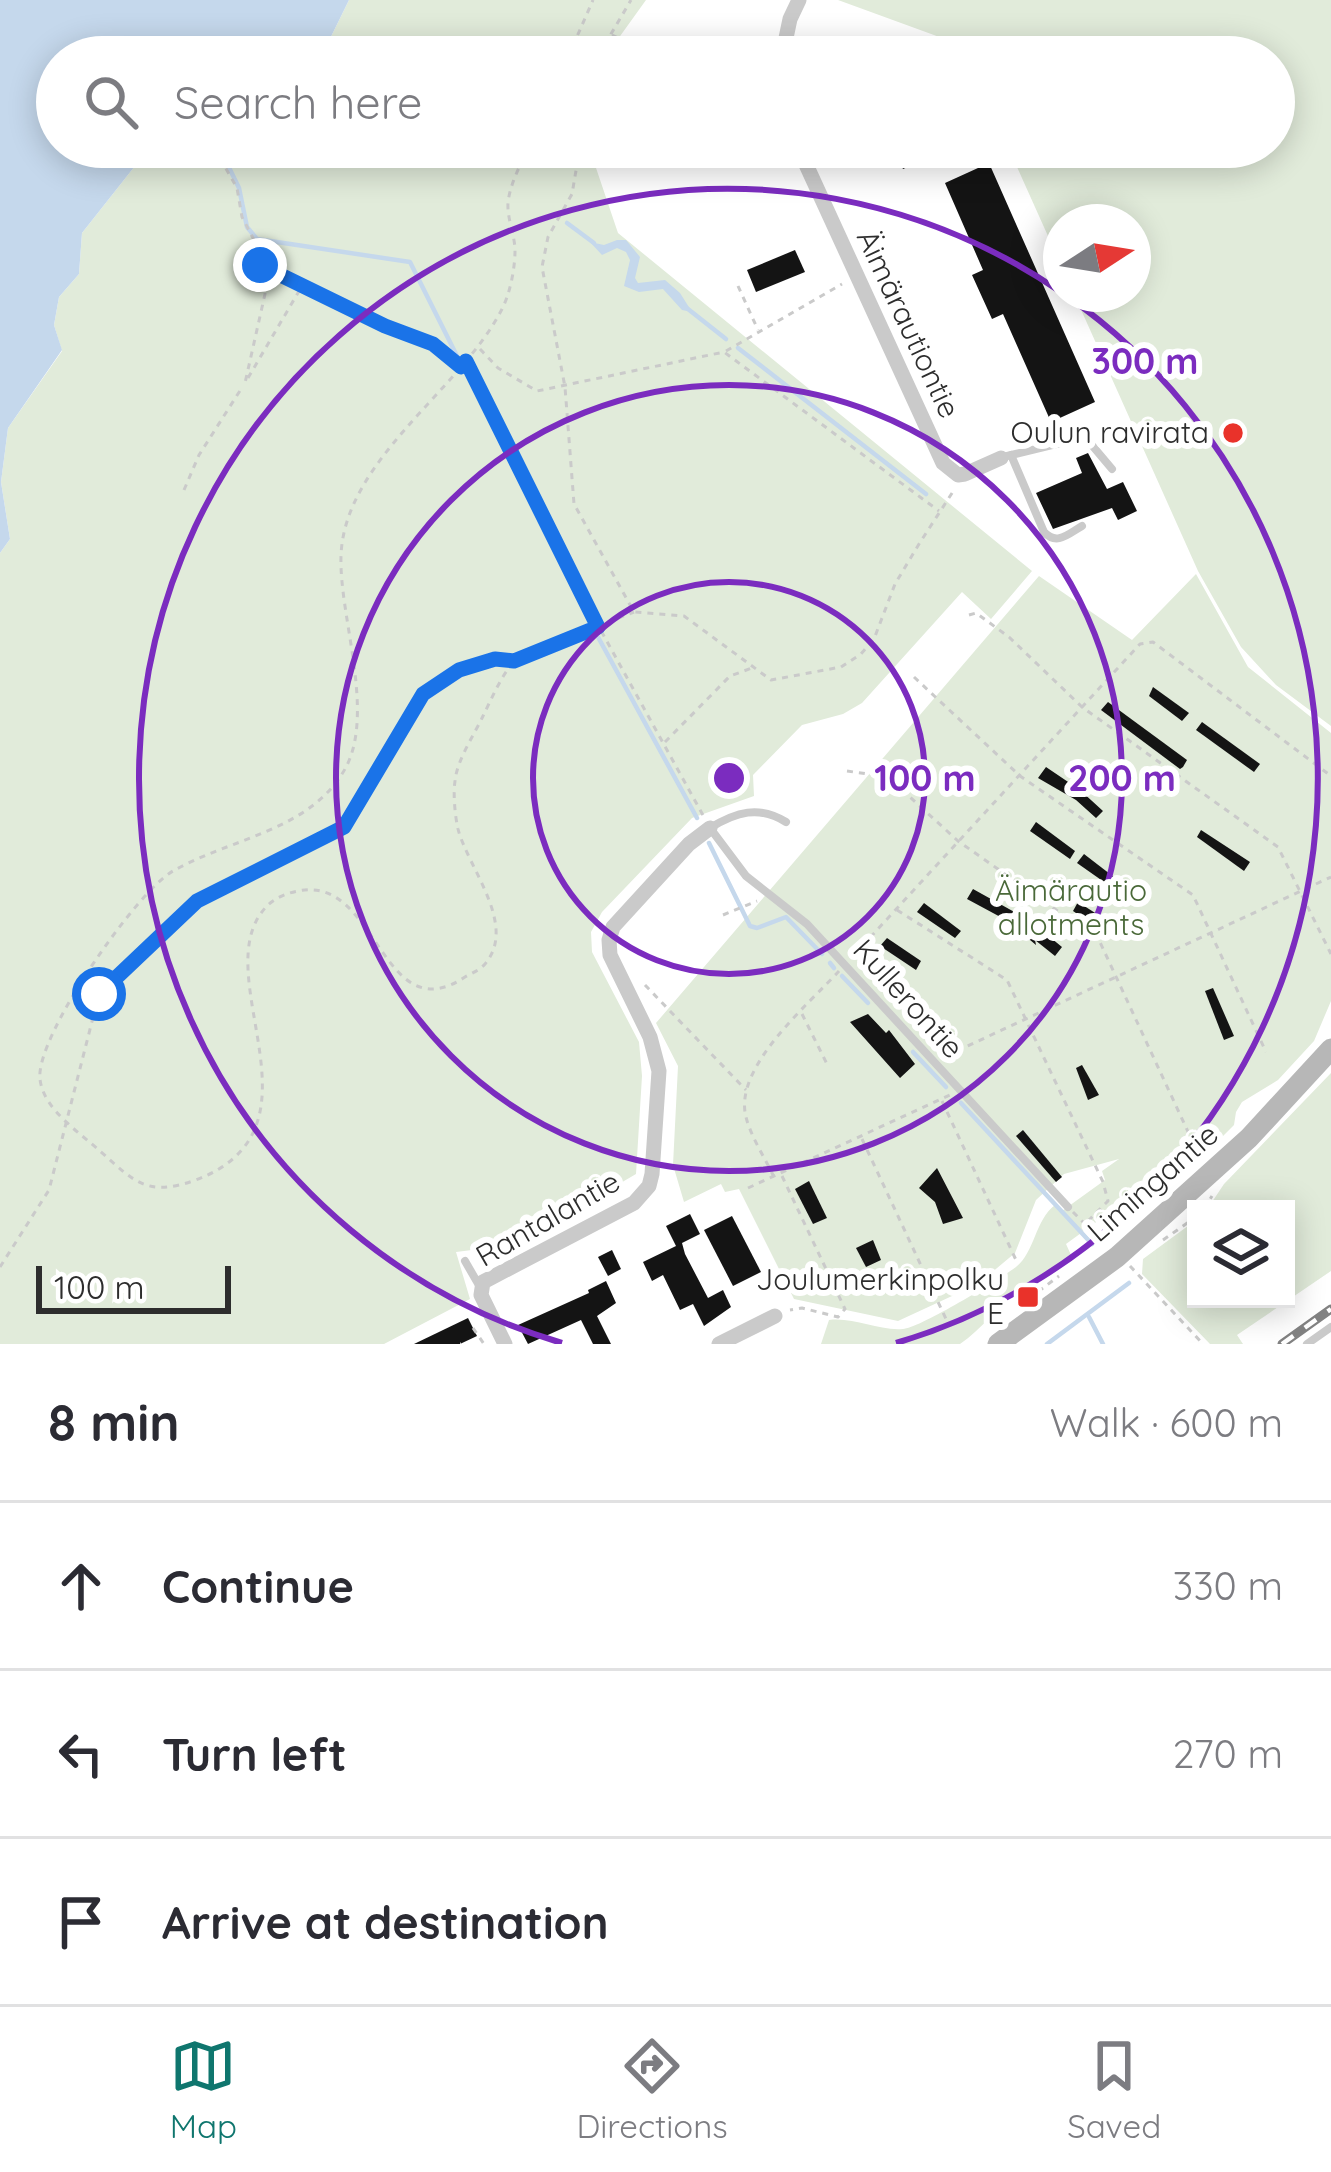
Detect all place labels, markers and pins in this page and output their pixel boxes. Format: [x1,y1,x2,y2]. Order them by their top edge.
place label: Oulun ravirata [1011,413,1209,451]
marker: Oulun ravirata [1220,420,1246,446]
centre of rings [708,757,750,799]
place label: Joulumerkinpolku E [756,1260,1004,1332]
marker: Joulumerkinpolku E [1015,1284,1041,1310]

